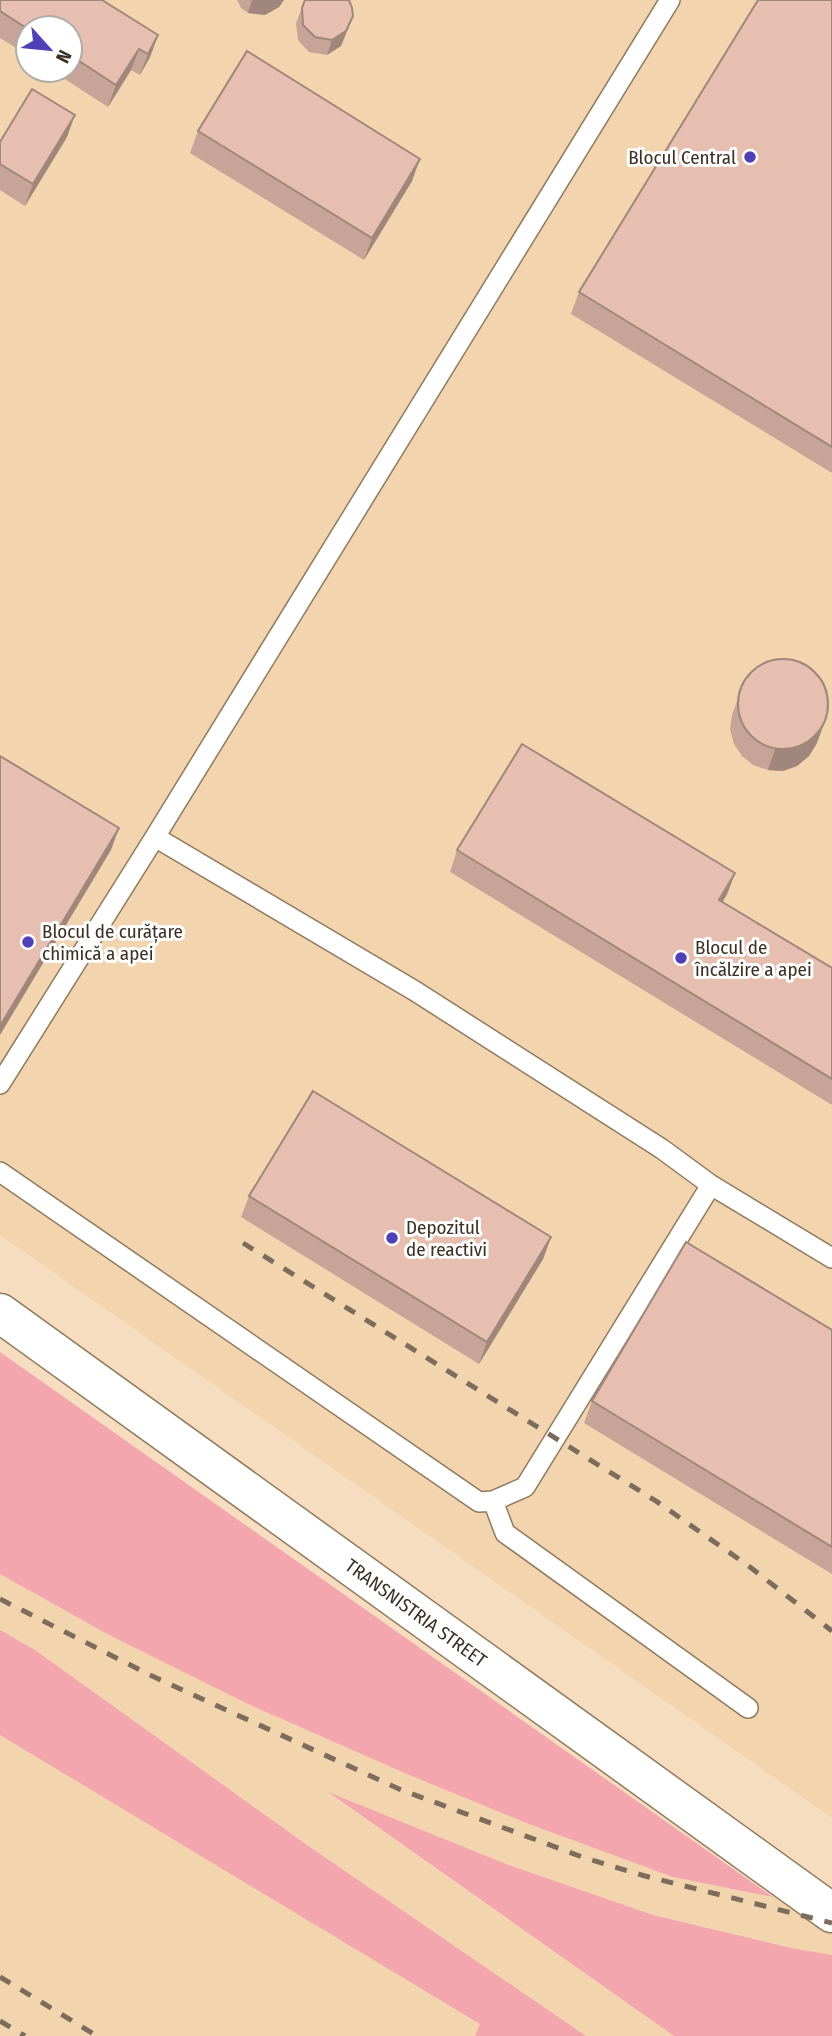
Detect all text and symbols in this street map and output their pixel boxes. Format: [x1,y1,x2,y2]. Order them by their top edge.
north arrow [14,14,84,84]
text: N [51,46,77,67]
place label: Blocul Central [628,146,736,169]
marker: Blocul Central [742,149,758,165]
place label: Blocul de curățare chimică a apei [42,920,183,965]
marker: Blocul de curățare chimică a apei [20,934,36,950]
place label: Blocul de încălzire a apei [694,936,812,981]
marker: Blocul de încălzire a apei [673,950,689,966]
place label: Depozitul de reaсtivi [406,1216,487,1261]
marker: Depozitul de reaсtivi [384,1230,400,1246]
street label: TRANSNISTRIA STREET [341,1554,491,1672]

